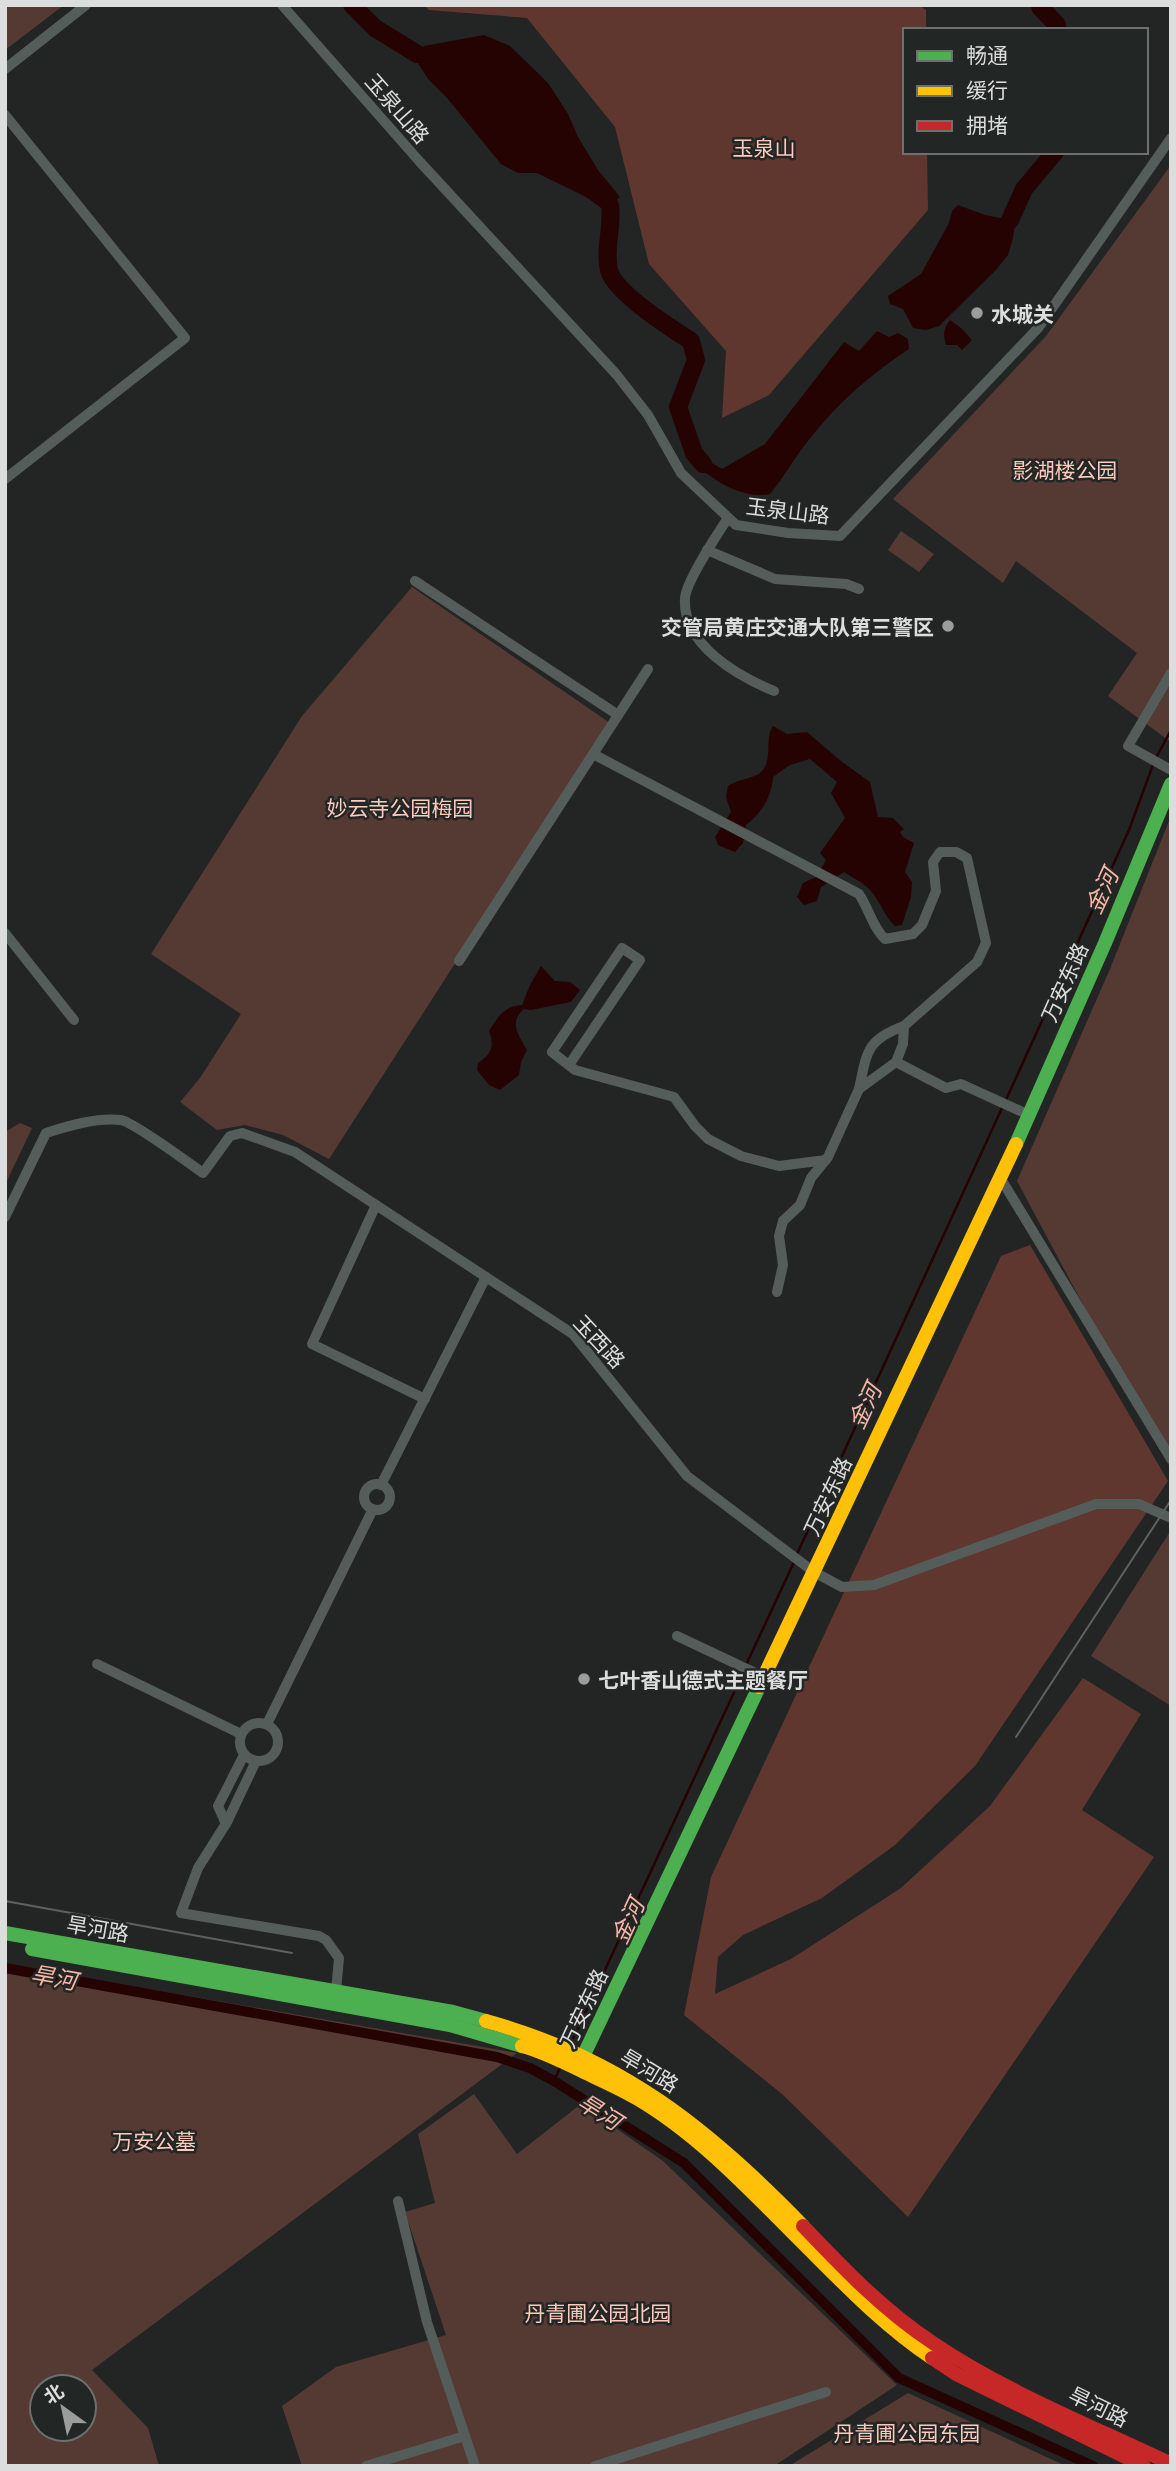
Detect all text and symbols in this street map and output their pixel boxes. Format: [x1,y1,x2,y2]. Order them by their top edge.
legend [903,28,1148,154]
text: 畅通 [966,42,1008,67]
street label: 玉泉山路 [361,68,435,148]
text: 缓行 [966,77,1008,102]
text: 拥堵 [966,112,1008,137]
park label: 玉泉山 [733,135,796,160]
place label: 水城关 [991,301,1054,326]
marker: 水城关 [969,305,985,321]
park label: 影湖楼公园 [1013,457,1118,482]
street label: 玉泉山路 [745,492,831,528]
place label: 交管局黄庄交通大队第三警区 [661,614,934,639]
marker: 交管局黄庄交通大队第三警区 [940,618,956,634]
park label: 妙云寺公园梅园 [327,795,474,820]
water label: 金河 [1079,861,1125,918]
street label: 万安东路 [1035,939,1093,1025]
street label: 玉西路 [569,1309,631,1373]
water label: 金河 [842,1376,888,1433]
street label: 万安东路 [798,1453,856,1539]
place label: 七叶香山德式主题餐厅 [598,1667,808,1692]
marker: 七叶香山德式主题餐厅 [576,1671,592,1687]
water label: 金河 [605,1891,651,1948]
street label: 旱河路 [65,1910,131,1946]
water label: 旱河 [29,1959,83,1995]
street label: 万安东路 [554,1965,612,2051]
street label: 旱河路 [617,2043,683,2097]
water label: 旱河 [573,2087,630,2137]
park label: 万安公墓 [112,2128,196,2153]
park label: 丹青圃公园北园 [525,2300,672,2325]
north arrow [28,2373,98,2443]
text: 北 [39,2379,68,2408]
street label: 旱河路 [1065,2381,1133,2431]
park label: 丹青圃公园东园 [834,2420,981,2445]

